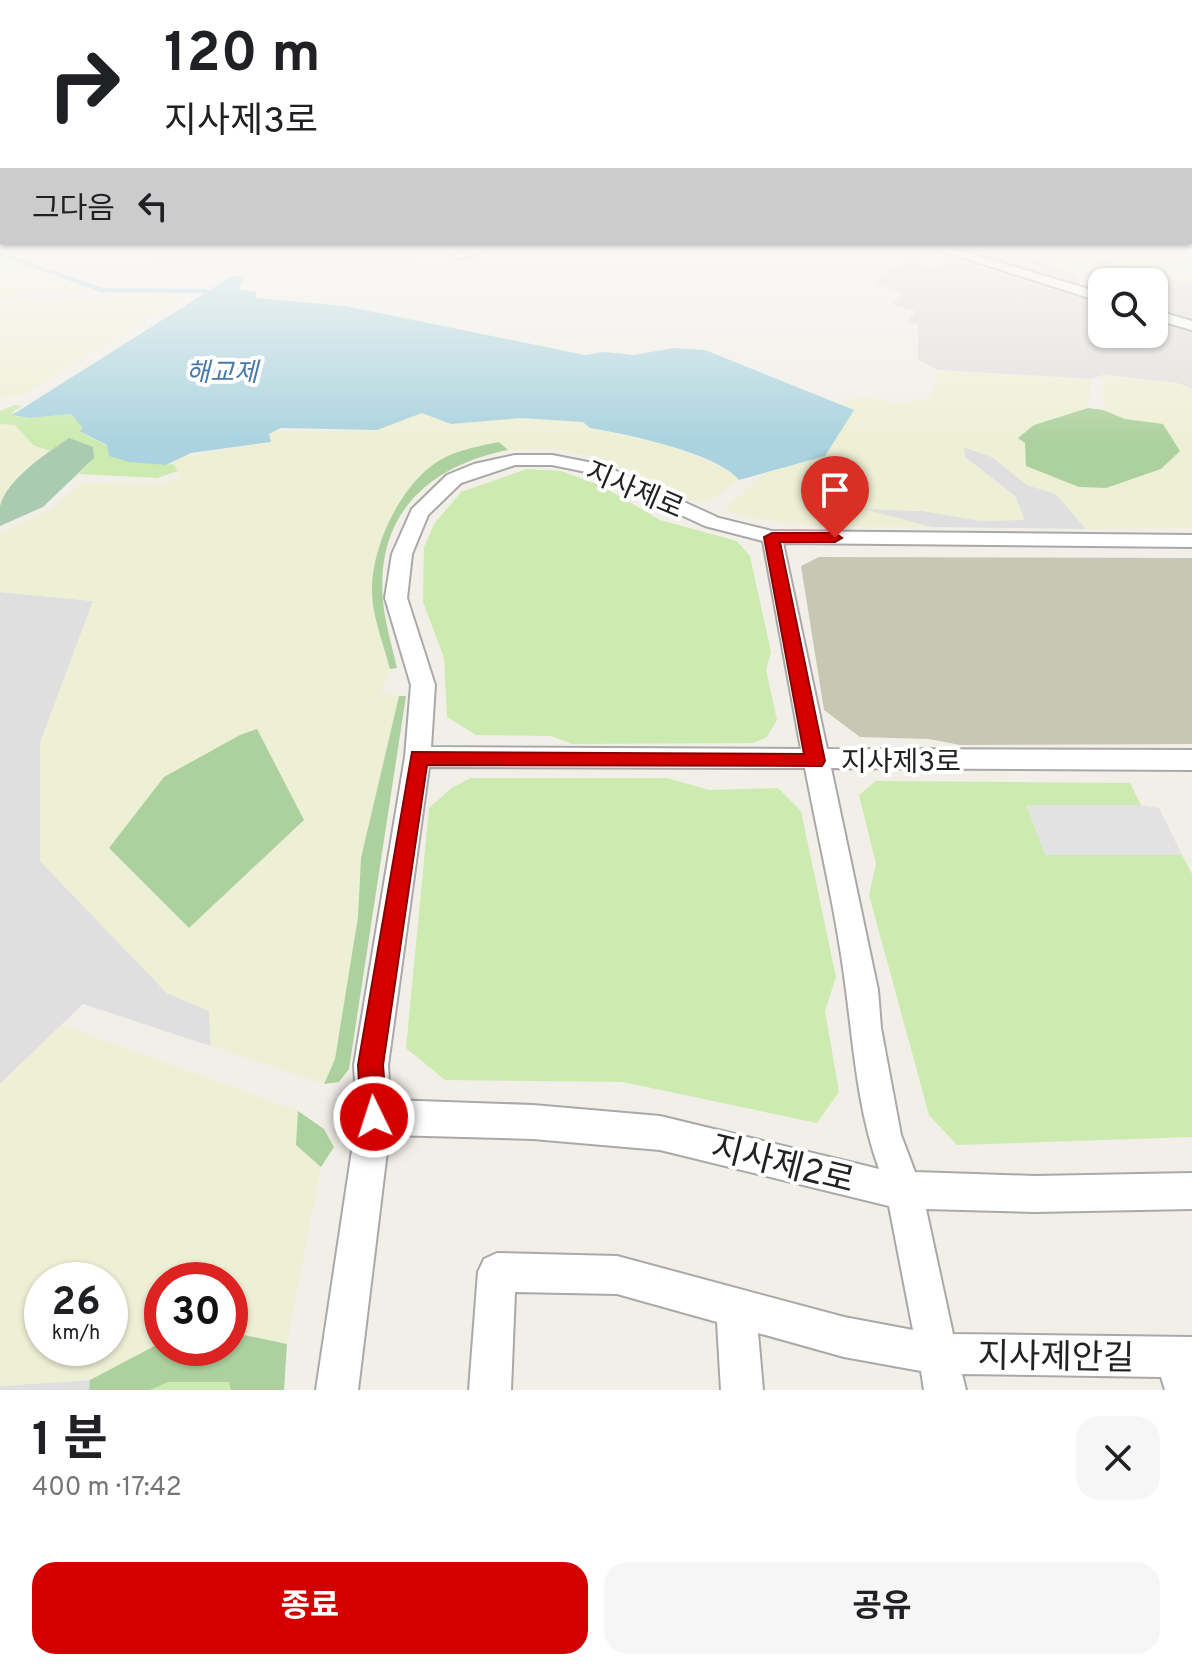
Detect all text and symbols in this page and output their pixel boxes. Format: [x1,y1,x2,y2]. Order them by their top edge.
text: 120 m [164,21,321,91]
icon: right [32,32,136,136]
text: 지사제3로 [164,100,318,146]
icon: left [131,184,175,228]
text: 그다음 [32,192,115,229]
map controls [1088,268,1168,348]
button: search [1088,268,1168,348]
water label: 해교제 [186,358,261,391]
street label: 지사제로 [579,455,688,528]
pin [801,456,869,538]
icon: arrive [813,468,857,512]
street label: 지사제3로 [841,746,961,782]
position arrow [332,1075,416,1159]
street label: 지사제2로 [706,1128,858,1205]
speed limit sign: 30 [144,1262,248,1366]
text: 26 [51,1279,101,1329]
text: km/h [52,1321,100,1347]
street label: 지사제안길 [977,1337,1135,1382]
text: 1 분 [32,1412,107,1472]
button: close [1076,1416,1160,1500]
text: 400 m · 17:42 [32,1472,182,1505]
button: 종료 [32,1562,588,1654]
button: 공유 [604,1562,1160,1654]

